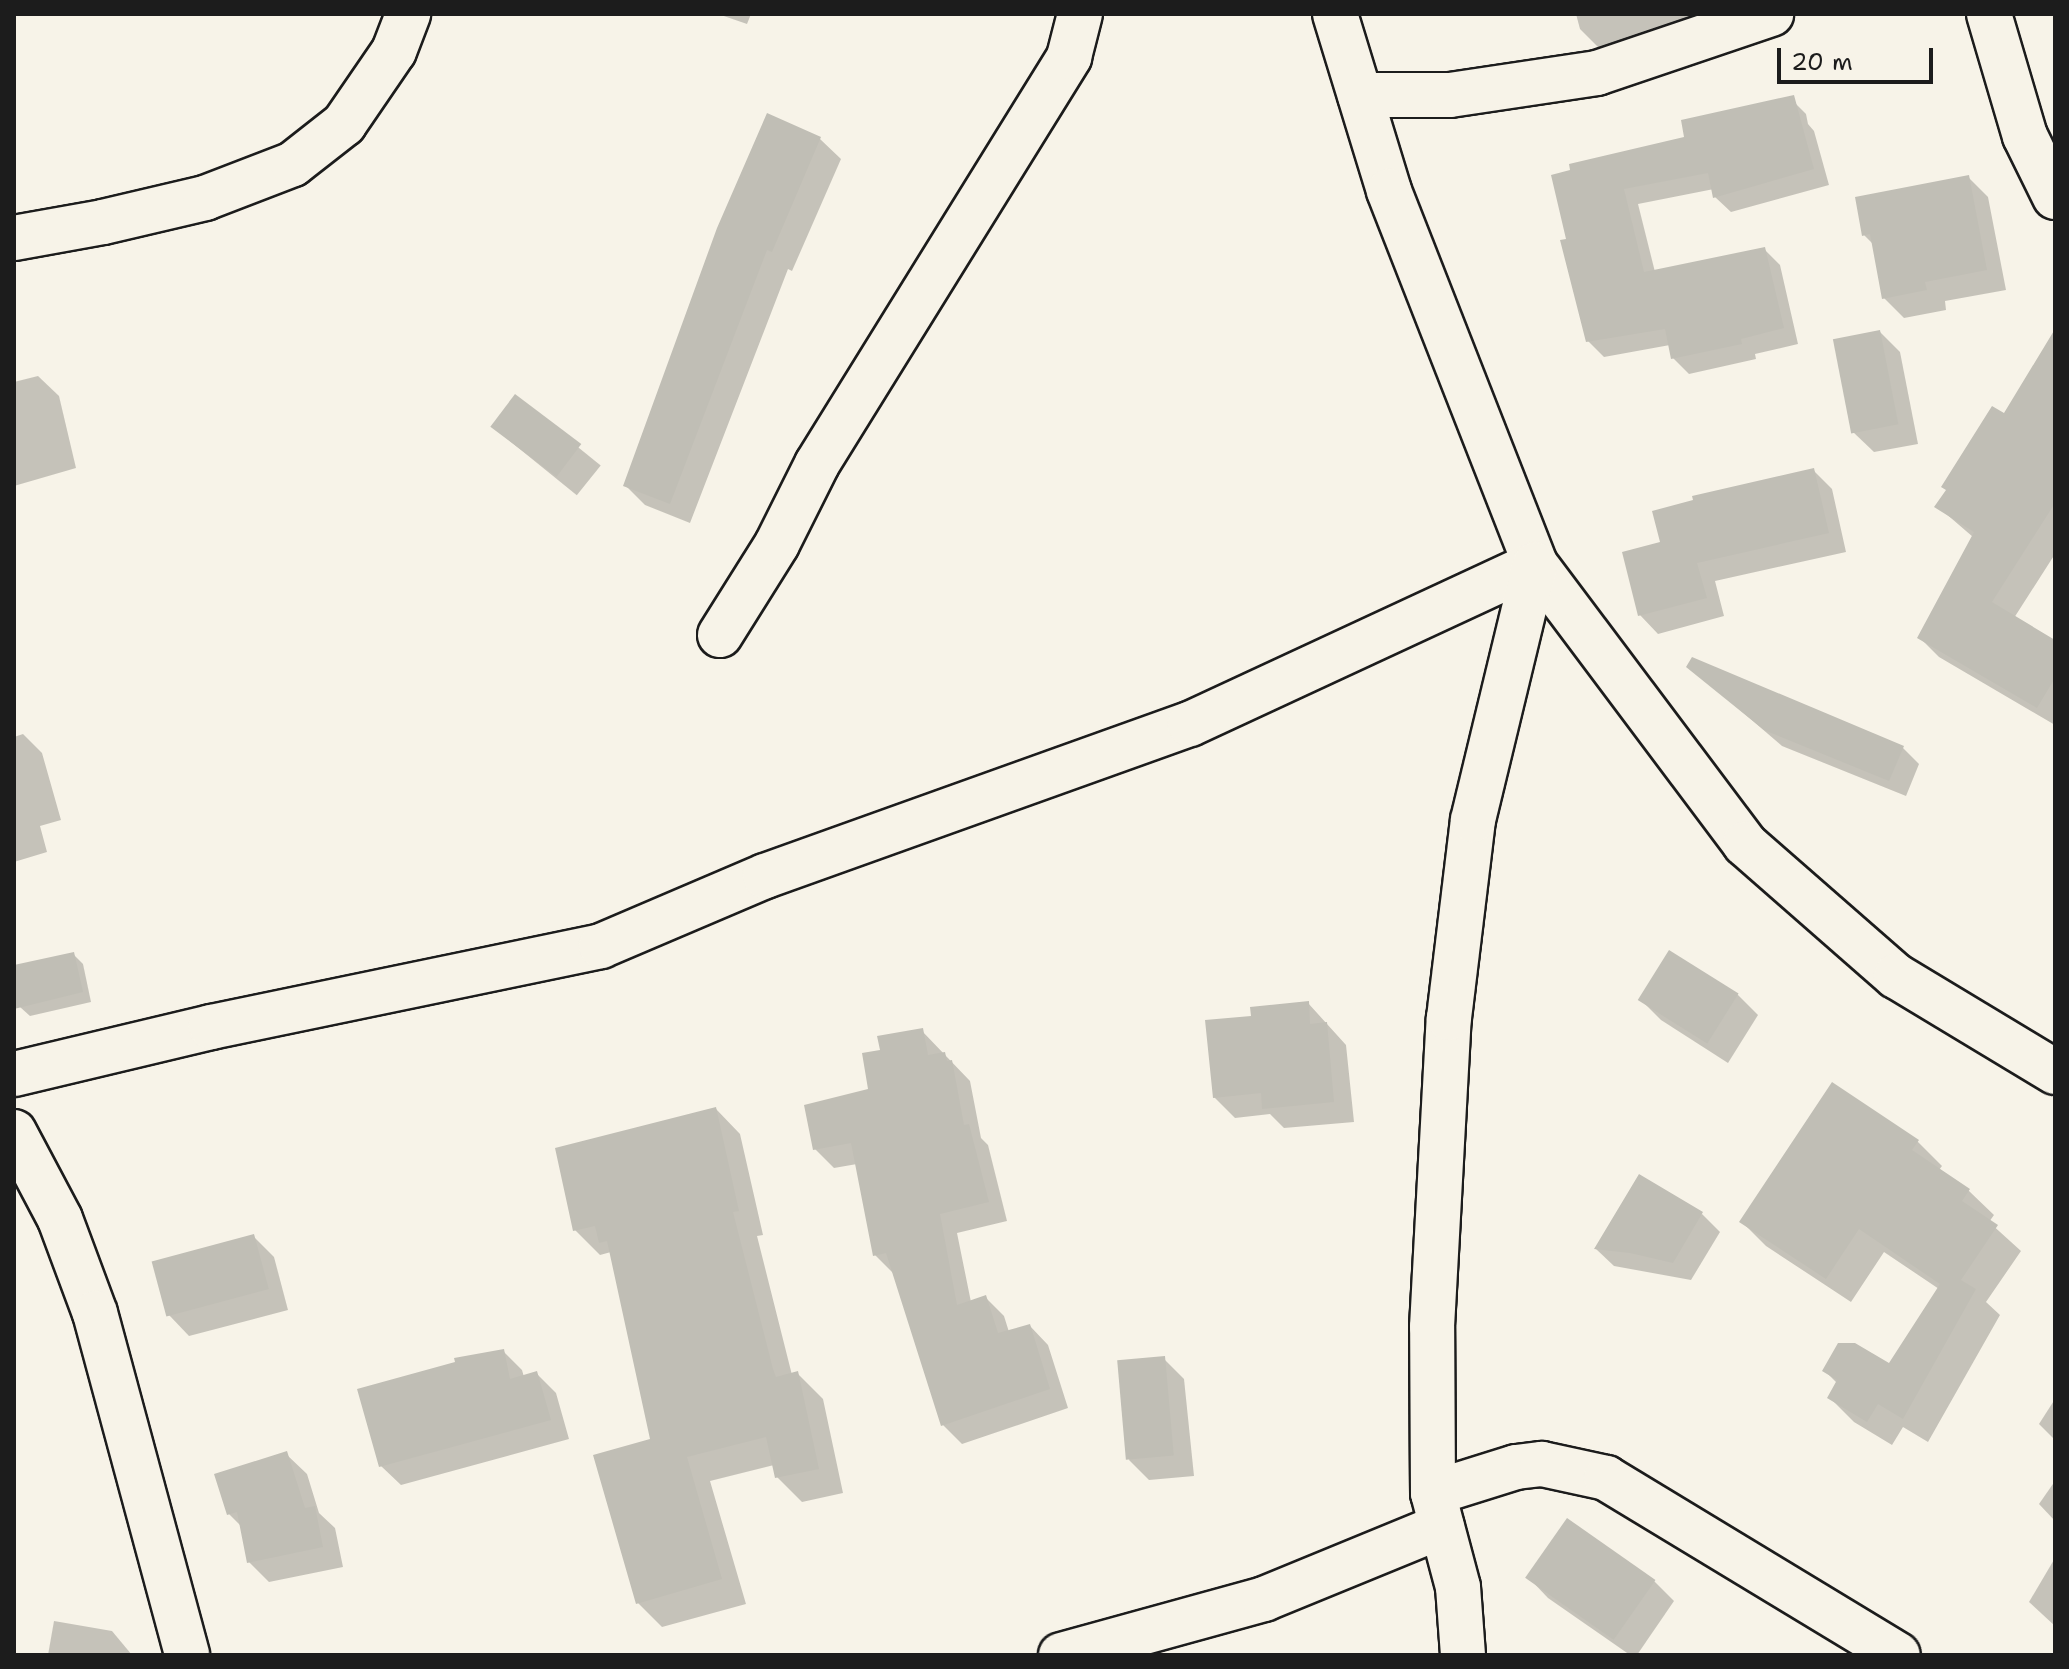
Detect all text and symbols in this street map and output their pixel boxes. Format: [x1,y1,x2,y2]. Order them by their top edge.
scale bar [1781,32,1937,82]
text: 20 m [1791,46,1853,78]

